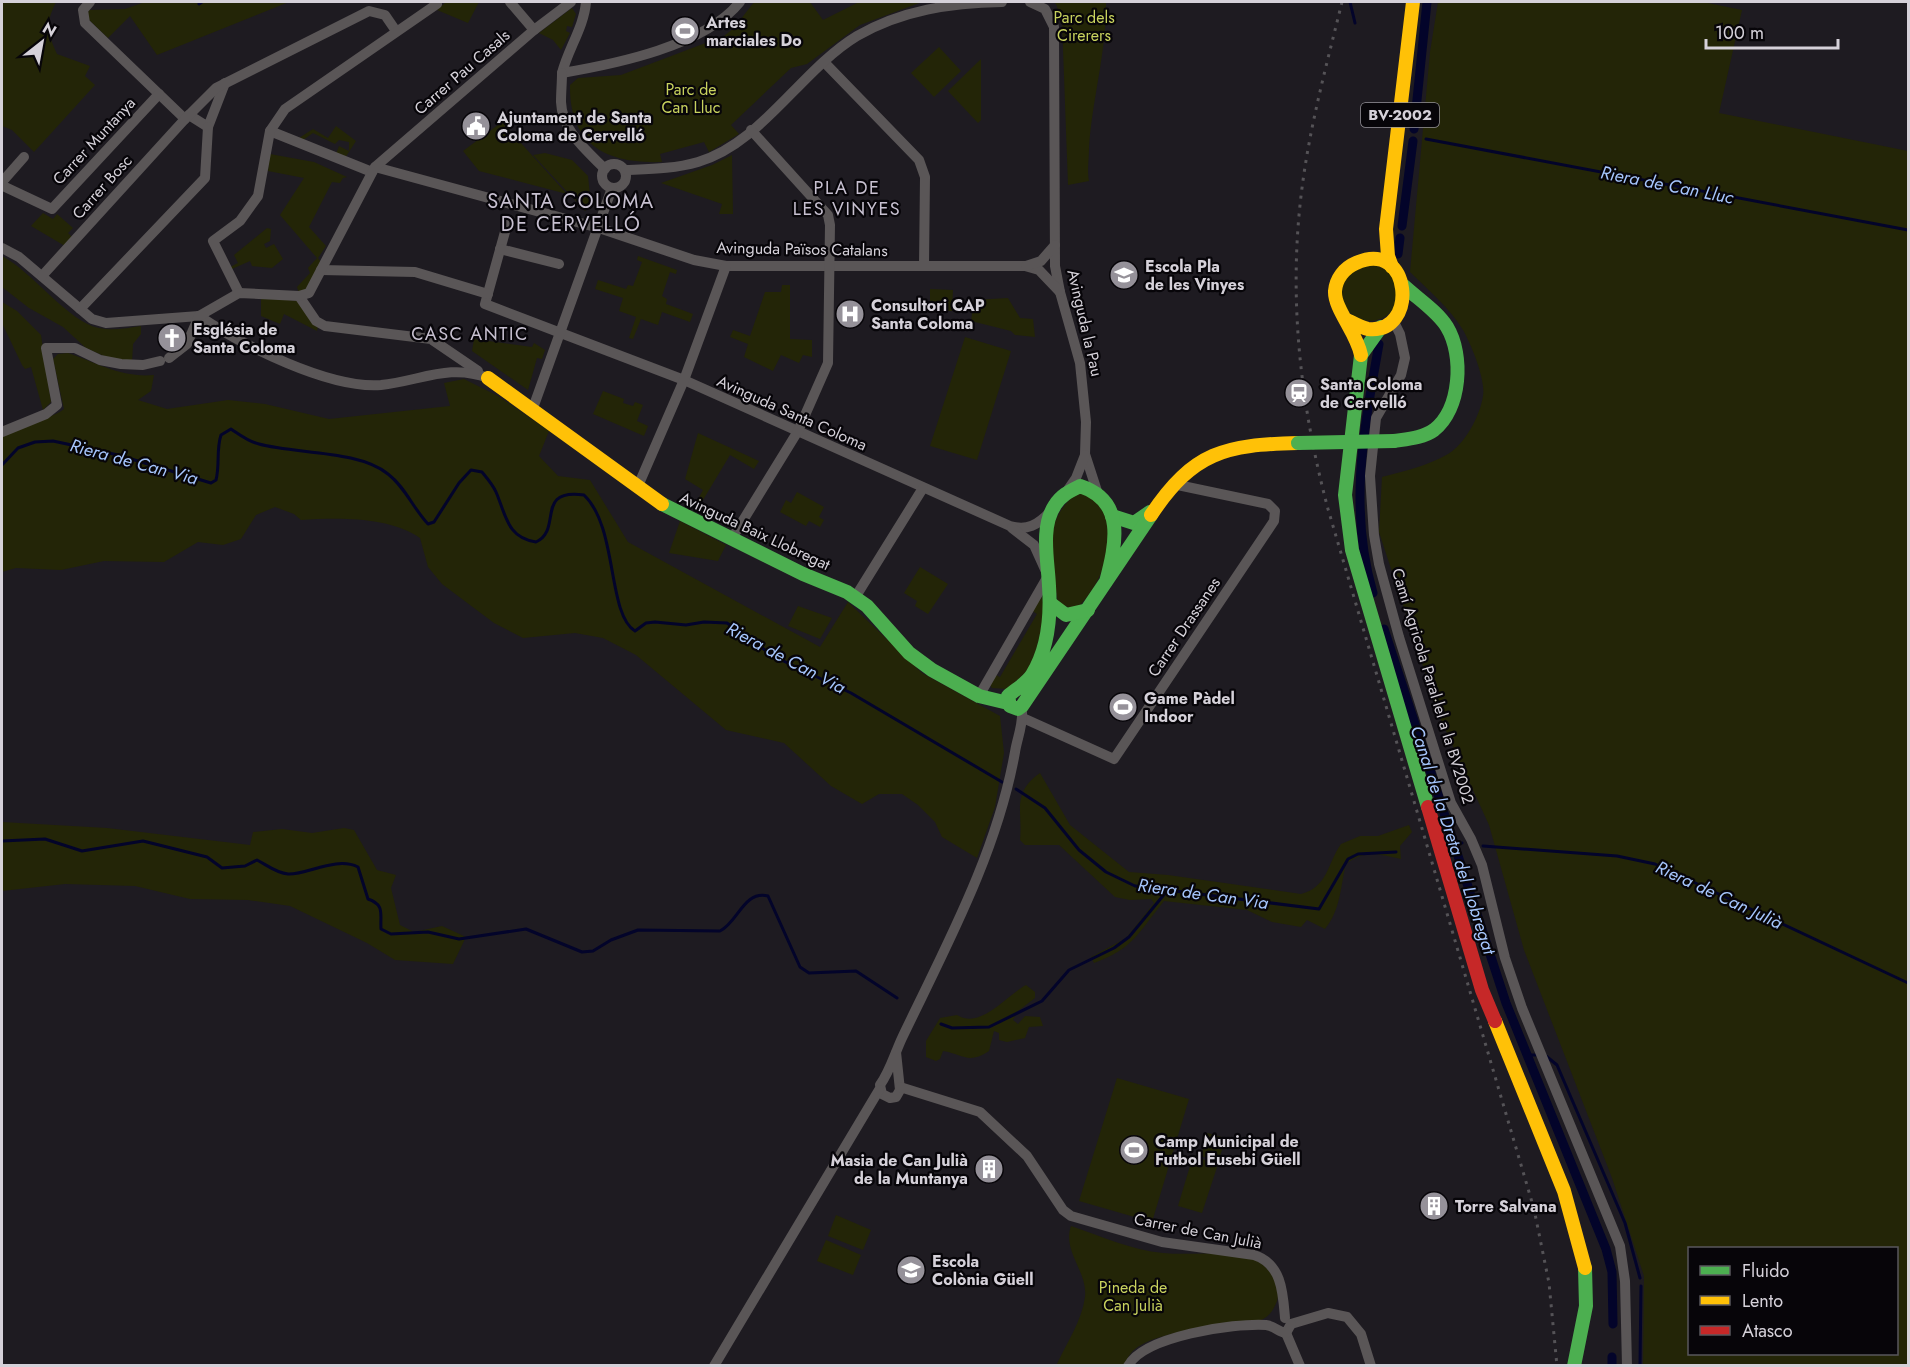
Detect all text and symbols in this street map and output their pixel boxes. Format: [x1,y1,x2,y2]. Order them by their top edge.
park label: Parc dels Cirerers [1053,6,1115,47]
place label: Artes marciales Do [705,11,802,52]
north arrow [12,12,72,72]
scale bar [1706,12,1838,50]
sports icon: Artes marciales Do [669,15,701,47]
text: N [38,16,61,43]
text: 100 m [1715,20,1764,46]
street label: Carrer Pau Casals [409,24,515,120]
park label: Parc de Can Lluc [662,78,720,119]
street label: Carrer Muntanya [47,92,141,190]
road number: BV-2002 [1361,103,1439,127]
place label: Ajuntament de Santa Coloma de Cervelló [496,106,652,147]
public building icon: Ajuntament de Santa Coloma de Cervelló [460,110,492,142]
street label: Carrer Bosc [67,150,137,224]
water label: Riera de Can Lluc [1598,159,1736,211]
district label: PLA DE LES VINYES [793,175,901,222]
district label: SANTA COLOMA DE CERVELLÓ [487,187,655,239]
street label: Avinguda Països Catalans [716,236,888,262]
place label: Escola Pla de les Vinyes [1145,255,1244,296]
school or university icon: Escola Pla de les Vinyes [1108,259,1140,291]
street label: Avinguda la Pau [1062,267,1108,379]
place label: Consultori CAP Santa Coloma [871,294,985,335]
hospital icon: Consultori CAP Santa Coloma [834,298,866,330]
place label: Església de Santa Coloma [193,318,296,359]
district label: CASC ANTIC [411,321,529,347]
church icon: Església de Santa Coloma [156,322,188,354]
street label: Avinguda Santa Coloma [713,370,871,456]
place label: Santa Coloma de Cervelló [1320,373,1423,414]
station icon: Santa Coloma de Cervelló [1283,377,1315,409]
water label: Riera de Can Via [67,432,201,492]
street label: Avinguda Baix Llobregat [676,486,834,576]
street label: Camí Agricola Paral·lel a la BV2002 [1386,565,1480,807]
street label: Carrer Drassanes [1142,573,1226,681]
water label: Riera de Can Via [722,616,850,700]
place label: Game Pàdel Indoor [1144,687,1235,728]
sports icon: Game Pàdel Indoor [1107,691,1139,723]
water label: Canal de la Dreta del Llobregat [1404,722,1503,959]
water label: Riera de Can Julià [1651,854,1787,936]
water label: Riera de Can Via [1136,872,1270,916]
place label: Camp Municipal de Futbol Eusebi Güell [1155,1130,1301,1171]
sports icon: Camp Municipal de Futbol Eusebi Güell [1118,1134,1150,1166]
place label: Masia de Can Julià de la Muntanya [830,1149,968,1190]
building icon: Masia de Can Julià de la Muntanya [973,1153,1005,1185]
building icon: Torre Salvana [1418,1190,1450,1222]
place label: Torre Salvana [1455,1195,1557,1218]
street label: Carrer de Can Julià [1132,1207,1264,1255]
legend [1688,1247,1898,1355]
place label: Escola Colònia Güell [932,1250,1034,1291]
school or university icon: Escola Colònia Güell [895,1254,927,1286]
text: Fluido [1742,1258,1790,1284]
park label: Pineda de Can Julià [1099,1276,1167,1317]
text: Lento [1742,1288,1783,1314]
text: Atasco [1742,1318,1793,1344]

